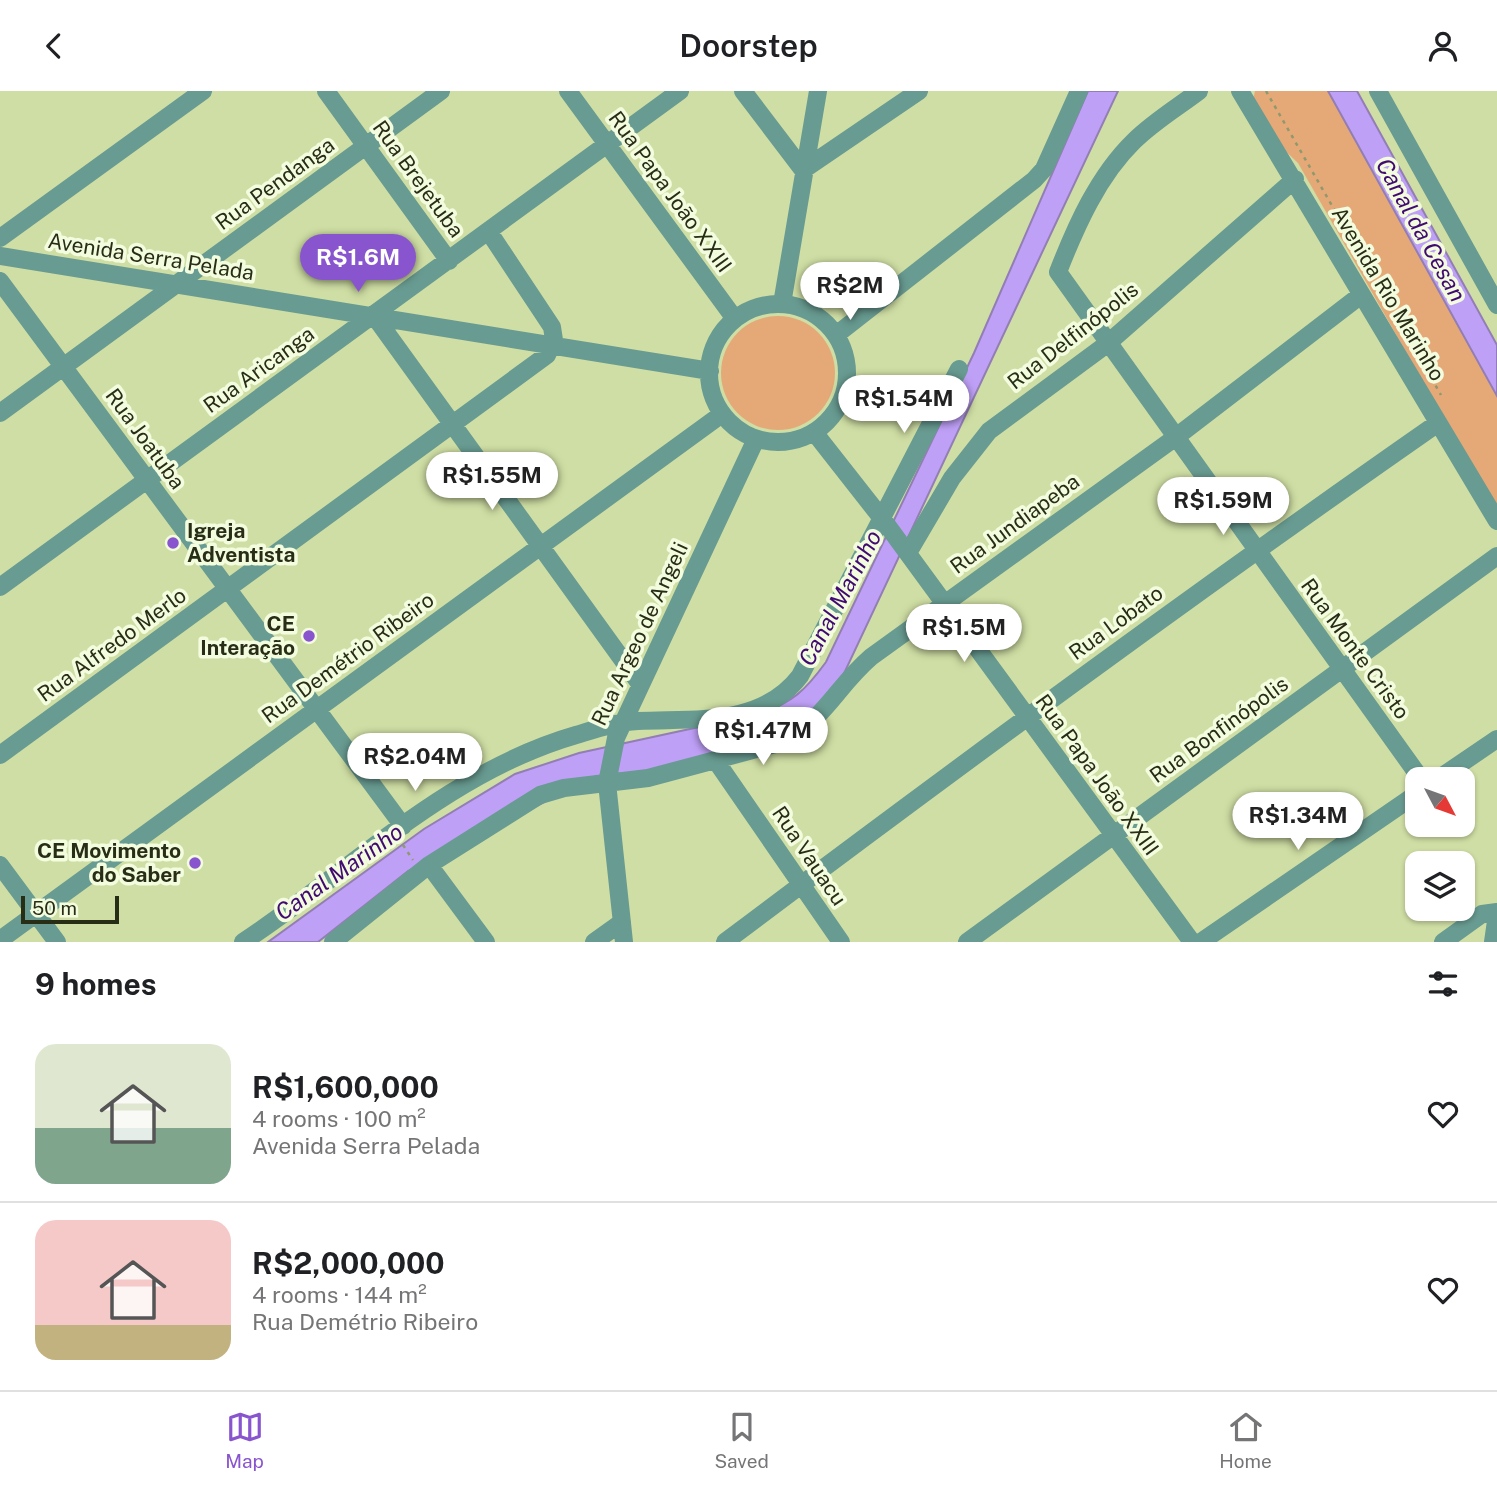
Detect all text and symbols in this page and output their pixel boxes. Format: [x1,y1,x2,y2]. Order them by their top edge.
icon: back [35,27,73,65]
text: Doorstep [679,27,818,64]
icon: person [1424,27,1462,65]
street label: Rua Papa João XXIII [604,106,737,277]
street label: Rua Brejetuba [368,115,469,242]
street label: Rua Pendanga [210,132,339,235]
water label: Canal da Cesan [1371,153,1472,306]
street label: Avenida Rio Marinho [1327,202,1450,385]
street label: Avenida Serra Pelada [46,228,256,285]
pin: R$1.6M [301,235,415,294]
text: R$1.6M [316,243,400,270]
pin: R$2M [809,263,891,322]
text: R$2M [816,271,884,298]
street label: Rua Delfinópolis [1002,277,1143,394]
street label: Rua Aricanga [199,321,319,418]
pin: R$1.54M [839,375,969,435]
street label: Rua Joatuba [100,383,190,494]
text: R$1.54M [854,384,954,411]
pin: R$1.55M [427,453,557,512]
text: R$1.55M [442,461,542,488]
street label: Rua Jundiapeba [945,468,1084,579]
pin: R$1.59M [1158,477,1288,537]
text: R$1.59M [1173,486,1273,513]
place label: Igreja Adventista [187,518,295,567]
water label: Canal Marinho [793,525,887,670]
marker: Igreja Adventista [165,535,181,551]
street label: Rua Argeo de Angeli [586,538,693,729]
street label: Rua Monte Cristo [1296,574,1415,724]
street label: Rua Lobato [1064,580,1167,665]
street label: Rua Alfredo Merlo [33,582,191,707]
street label: Rua Demétrio Ribeiro [257,587,439,728]
pin: R$1.5M [907,605,1021,664]
place label: CE Interação [200,611,295,660]
text: R$1.5M [922,613,1006,640]
marker: CE Interação [301,628,317,644]
street label: Rua Bonfinópolis [1145,671,1293,788]
street label: Rua Papa João XXIII [1031,689,1164,860]
pin: R$1.47M [698,707,828,767]
text: R$1.47M [714,716,812,743]
pin: R$2.04M [350,733,480,793]
text: R$2.04M [363,742,467,769]
north arrow [1405,767,1475,837]
map controls [1405,767,1475,921]
pin: R$1.34M [1233,793,1363,852]
street label: Rua Vauacu [767,801,852,910]
text: R$1.34M [1248,801,1348,828]
water label: Canal Marinho [270,818,408,925]
place label: CE Movimento do Saber [37,838,181,887]
button: layers [1405,851,1475,921]
marker: CE Movimento do Saber [187,855,203,871]
scale bar [21,893,119,925]
text: 50 m [32,897,77,919]
icon: filters [1424,965,1462,1003]
text: 9 homes [35,966,157,1002]
text: R$1,600,000 [252,1069,439,1105]
icon: home [91,1072,175,1156]
icon: heart [1424,1095,1462,1133]
text: 4 rooms · 100 m² [252,1105,426,1132]
text: Avenida Serra Pelada [252,1132,480,1159]
text: R$2,000,000 [252,1245,445,1281]
icon: home [91,1248,175,1332]
icon: heart [1424,1271,1462,1309]
text: 4 rooms · 144 m² [252,1281,427,1308]
text: Rua Demétrio Ribeiro [252,1308,478,1335]
tab: Map [225,1408,264,1472]
tab: Saved [714,1408,769,1472]
tab: Home [1219,1408,1272,1472]

